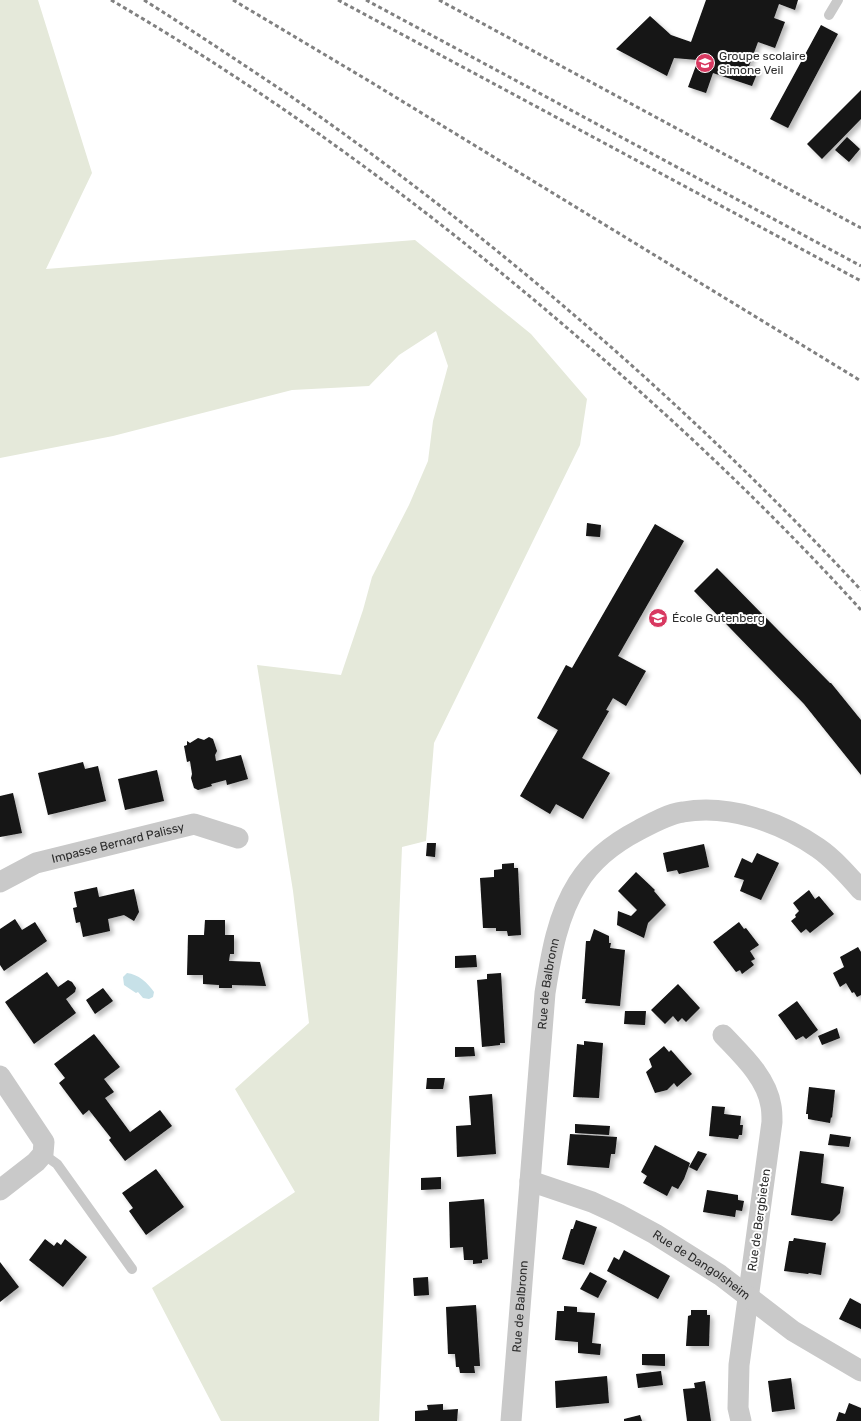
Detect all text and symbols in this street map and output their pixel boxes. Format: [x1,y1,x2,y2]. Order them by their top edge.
place label: Groupe scolaire Simone Veil [719,49,806,77]
school or university icon: Groupe scolaire Simone Veil [694,52,716,74]
school or university icon: École Gutenberg [647,607,669,629]
place label: École Gutenberg [672,611,765,625]
street label: Impasse Bernard Palissy [50,820,186,866]
street label: Rue de Balbronn [535,937,562,1030]
street label: Rue de Bergbieten [745,1168,773,1272]
street label: Rue de Dangolsheim [650,1227,753,1303]
street label: Rue de Balbronn [509,1260,531,1353]

